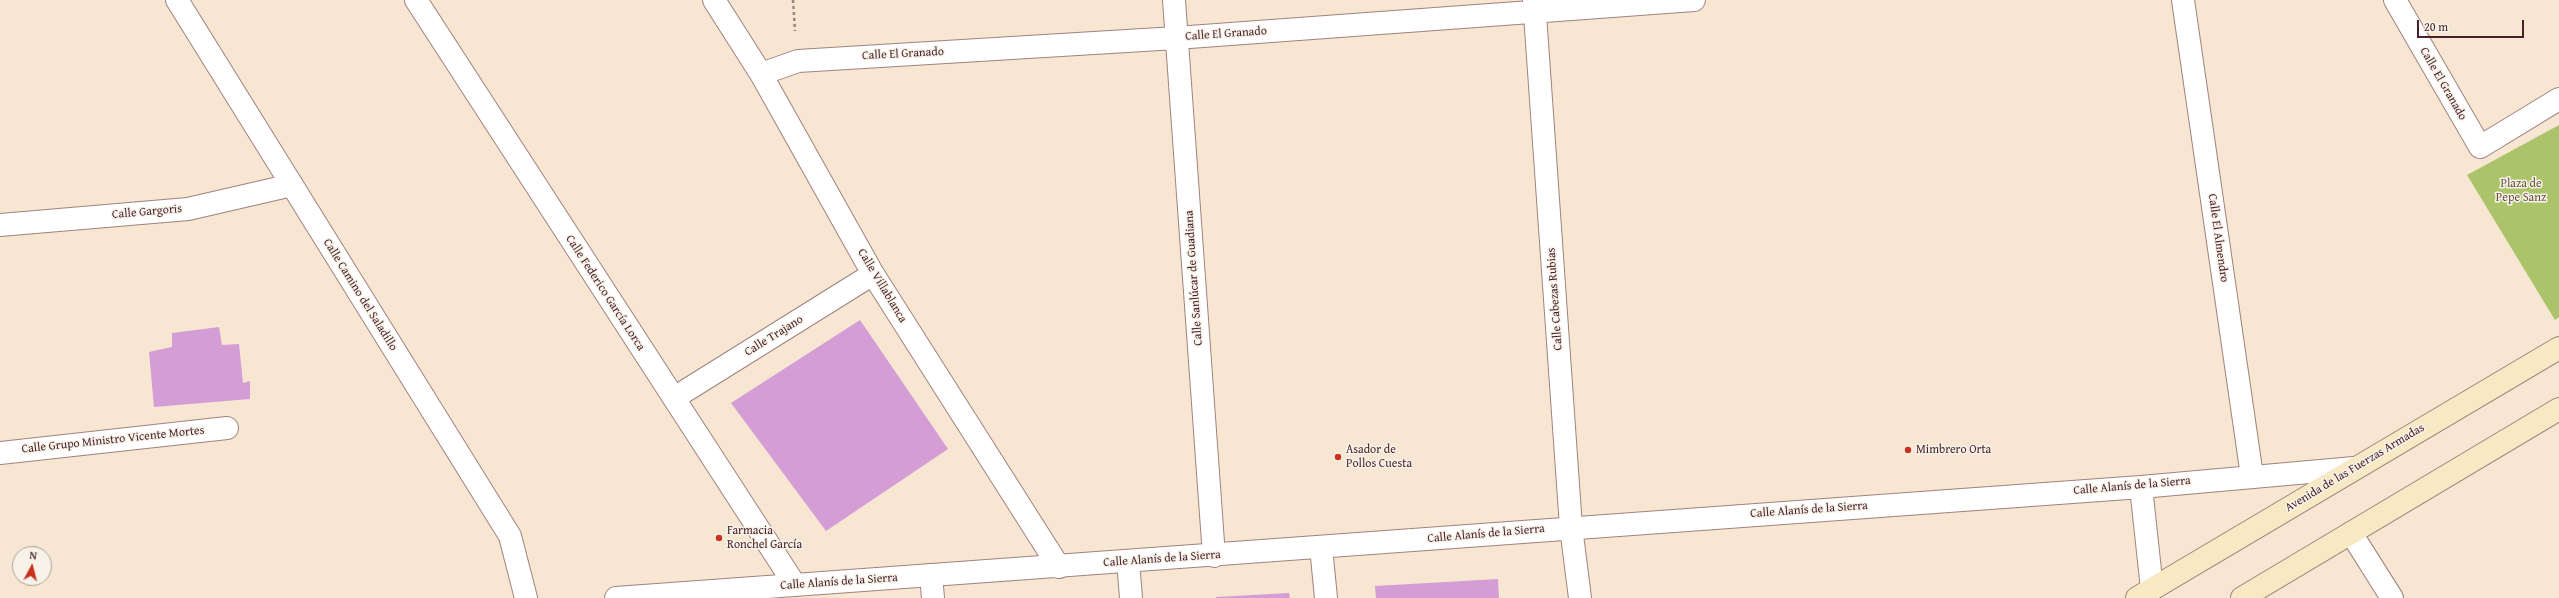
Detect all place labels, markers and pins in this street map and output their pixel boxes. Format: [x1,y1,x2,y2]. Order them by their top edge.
place label: Asador de Pollos Cuesta [1346,443,1412,471]
place label: Mimbrero Orta [1916,443,1991,457]
marker: Mimbrero Orta [1903,445,1913,455]
marker: Asador de Pollos Cuesta [1333,452,1343,462]
place label: Farmacia Ronchel García [727,524,802,552]
marker: Farmacia Ronchel García [714,533,724,543]

